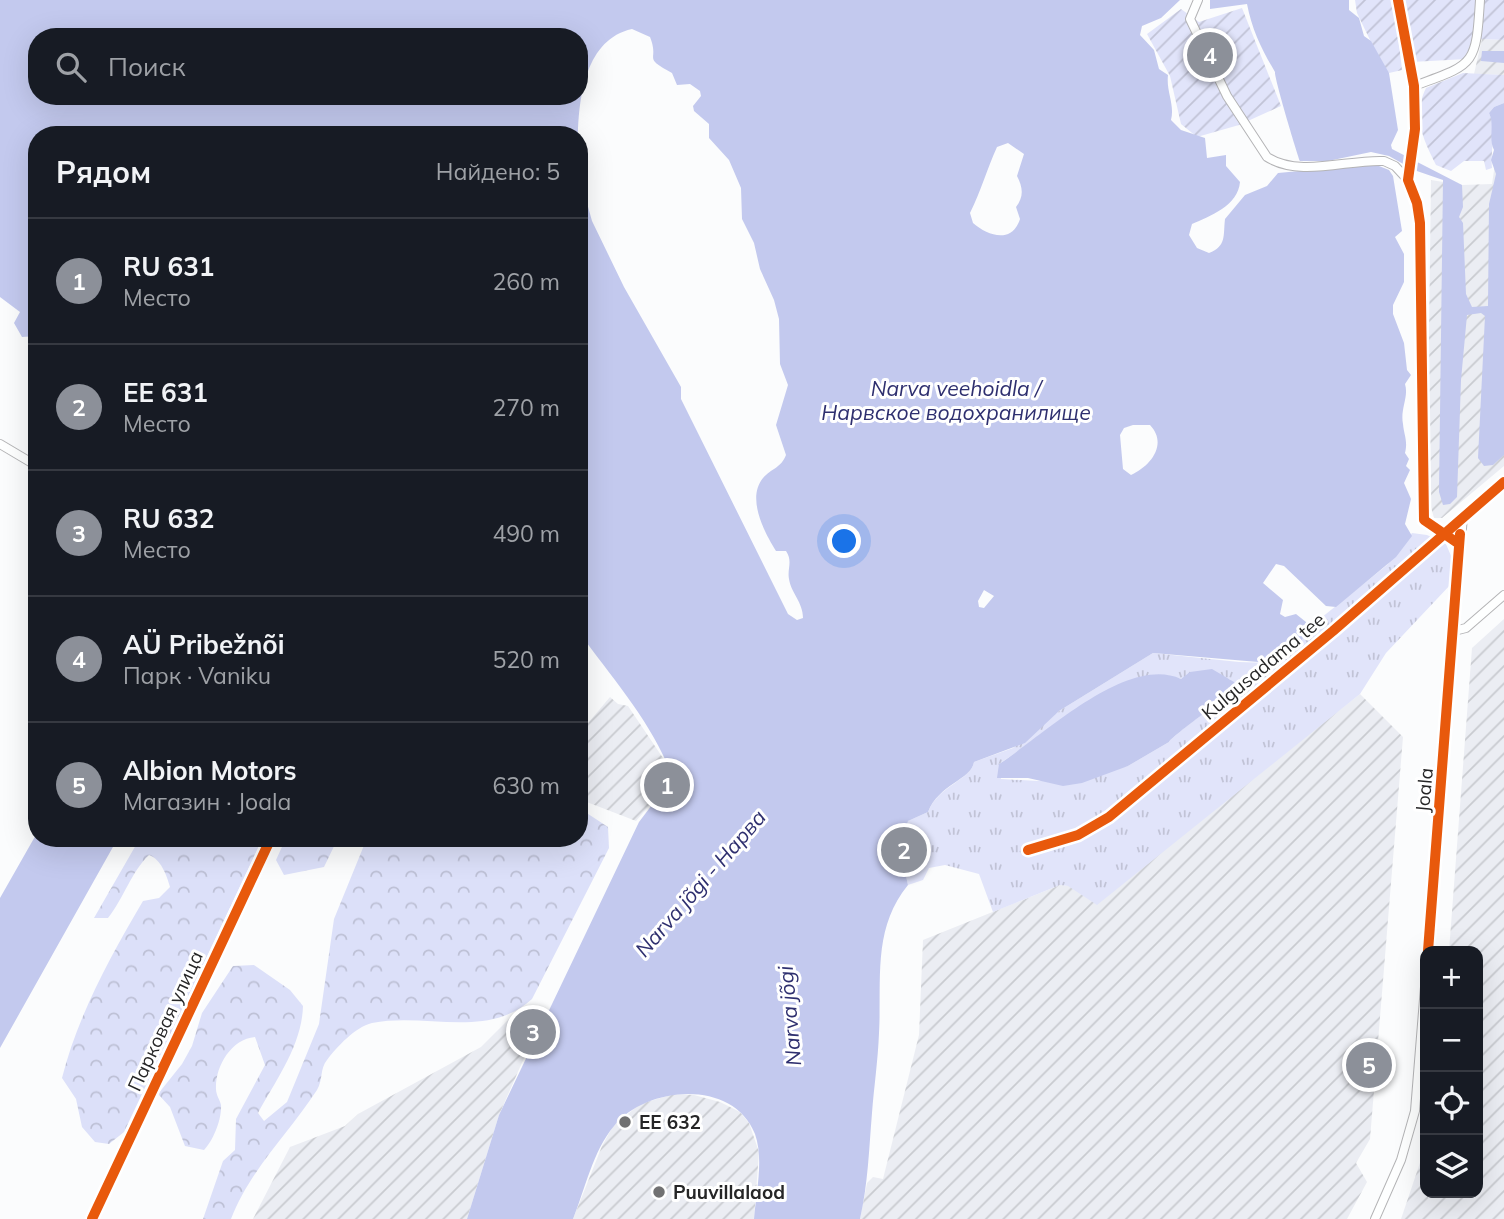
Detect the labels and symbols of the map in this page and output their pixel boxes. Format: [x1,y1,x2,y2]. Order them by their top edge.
pin: 4 [1187,29,1233,81]
water label: Narva veehoidla / Нарвское водохранилище [821,375,1091,425]
your location [827,524,861,558]
street label: Kulgusadama tee [1196,607,1330,725]
pin: 1 [644,759,690,811]
street label: Joala [1410,767,1438,813]
water label: Narva jõgi - Нарва [629,804,771,962]
pin: 2 [881,824,927,876]
street label: Парковая улица [122,947,208,1095]
water label: Narva jõgi [772,964,806,1067]
pin: 3 [510,1006,556,1058]
pin: 5 [1346,1039,1392,1091]
place label: EE 632 [639,1110,701,1134]
marker: EE 632 [617,1114,633,1130]
place label: Puuvillalaod [673,1180,785,1204]
marker: Puuvillalaod [651,1184,667,1200]

